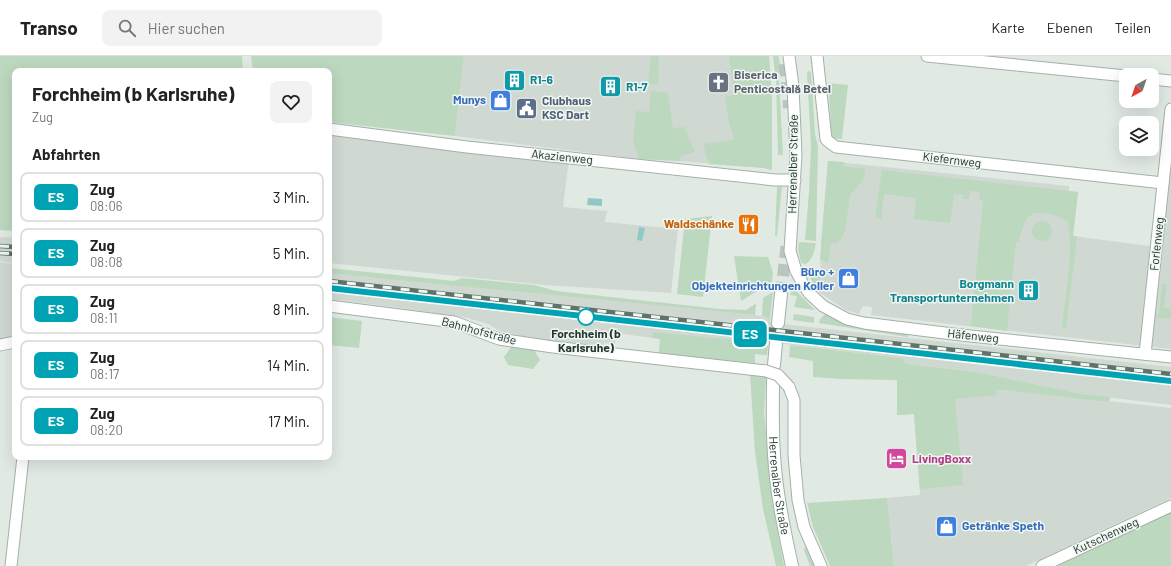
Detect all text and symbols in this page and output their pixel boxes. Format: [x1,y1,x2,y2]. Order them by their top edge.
search box [102,10,382,46]
text: Transo [20,16,78,39]
icon: search [116,17,138,39]
text: Hier suchen [148,19,225,37]
text: Karte [991,19,1025,36]
text: Ebenen [1047,19,1093,36]
text: Teilen [1115,19,1151,36]
building icon: R1-6 [502,67,528,93]
place label: Biserica Penticostală Betel [734,67,831,95]
north arrow [1119,68,1159,108]
map controls [1119,68,1159,156]
church icon: Biserica Penticostală Betel [705,69,731,95]
place label: R1-6 [530,72,554,86]
building icon: R1-7 [597,74,623,100]
place label: R1-7 [626,79,648,93]
button: heart [270,81,312,123]
text: Forchheim (b Karlsruhe) [32,82,234,105]
shop icon: Munys [488,87,514,113]
place label: Munys [453,92,486,106]
place label: Clubhaus KSC Dart [542,93,591,121]
public building icon: Clubhaus KSC Dart [514,95,540,121]
text: Zug [32,109,53,125]
street label: Herrenalber Straße [784,114,800,214]
button: layers [1119,116,1159,156]
text: Abfahrten [32,145,100,163]
street label: Akazienweg [531,146,594,166]
street label: Kiefernweg [922,148,982,170]
text: Zug [90,180,115,198]
text: ES [48,188,64,205]
text: 3 Min. [273,188,310,206]
text: 08:06 [90,198,123,214]
restaurant icon: Waldschänke [736,211,762,237]
place label: Waldschänke [664,216,734,230]
street label: Forlenweg [1146,216,1166,271]
text: Zug [90,236,115,254]
text: ES [48,244,64,261]
text: 5 Min. [273,244,310,262]
text: 08:08 [90,254,123,270]
place label: Büro + Objekteinrichtungen Koller [692,264,834,292]
shop icon: Büro + Objekteinrichtungen Koller [836,266,862,292]
place label: Borgmann Transportunternehmen [890,276,1014,304]
building icon: Borgmann Transportunternehmen [1016,278,1042,304]
text: Zug [90,292,115,310]
text: ES [48,300,64,317]
text: 8 Min. [273,300,310,318]
marker: Forchheim (b Karlsruhe) [577,308,595,326]
text: 08:11 [90,310,118,326]
street label: Bahnhofstraße [440,313,518,347]
line badge: ES [732,321,768,347]
text: ES [742,325,758,342]
street label: Häfenweg [947,325,1000,345]
place label: Forchheim (b Karlsruhe) [551,326,621,354]
text: Zug [90,348,115,366]
text: ES [48,356,64,373]
text: 14 Min. [267,356,310,374]
text: 08:17 [90,366,119,382]
text: Zug [90,404,115,422]
text: ES [48,412,64,429]
text: 17 Min. [268,412,310,430]
text: 08:20 [90,422,123,438]
street label: Herrenalber Straße [767,436,793,536]
hotel icon: LivingBoxx [883,446,909,472]
place label: LivingBoxx [912,451,972,465]
shop icon: Getränke Speth [934,513,960,539]
street label: Kutschenweg [1071,514,1141,556]
place label: Getränke Speth [962,518,1044,532]

